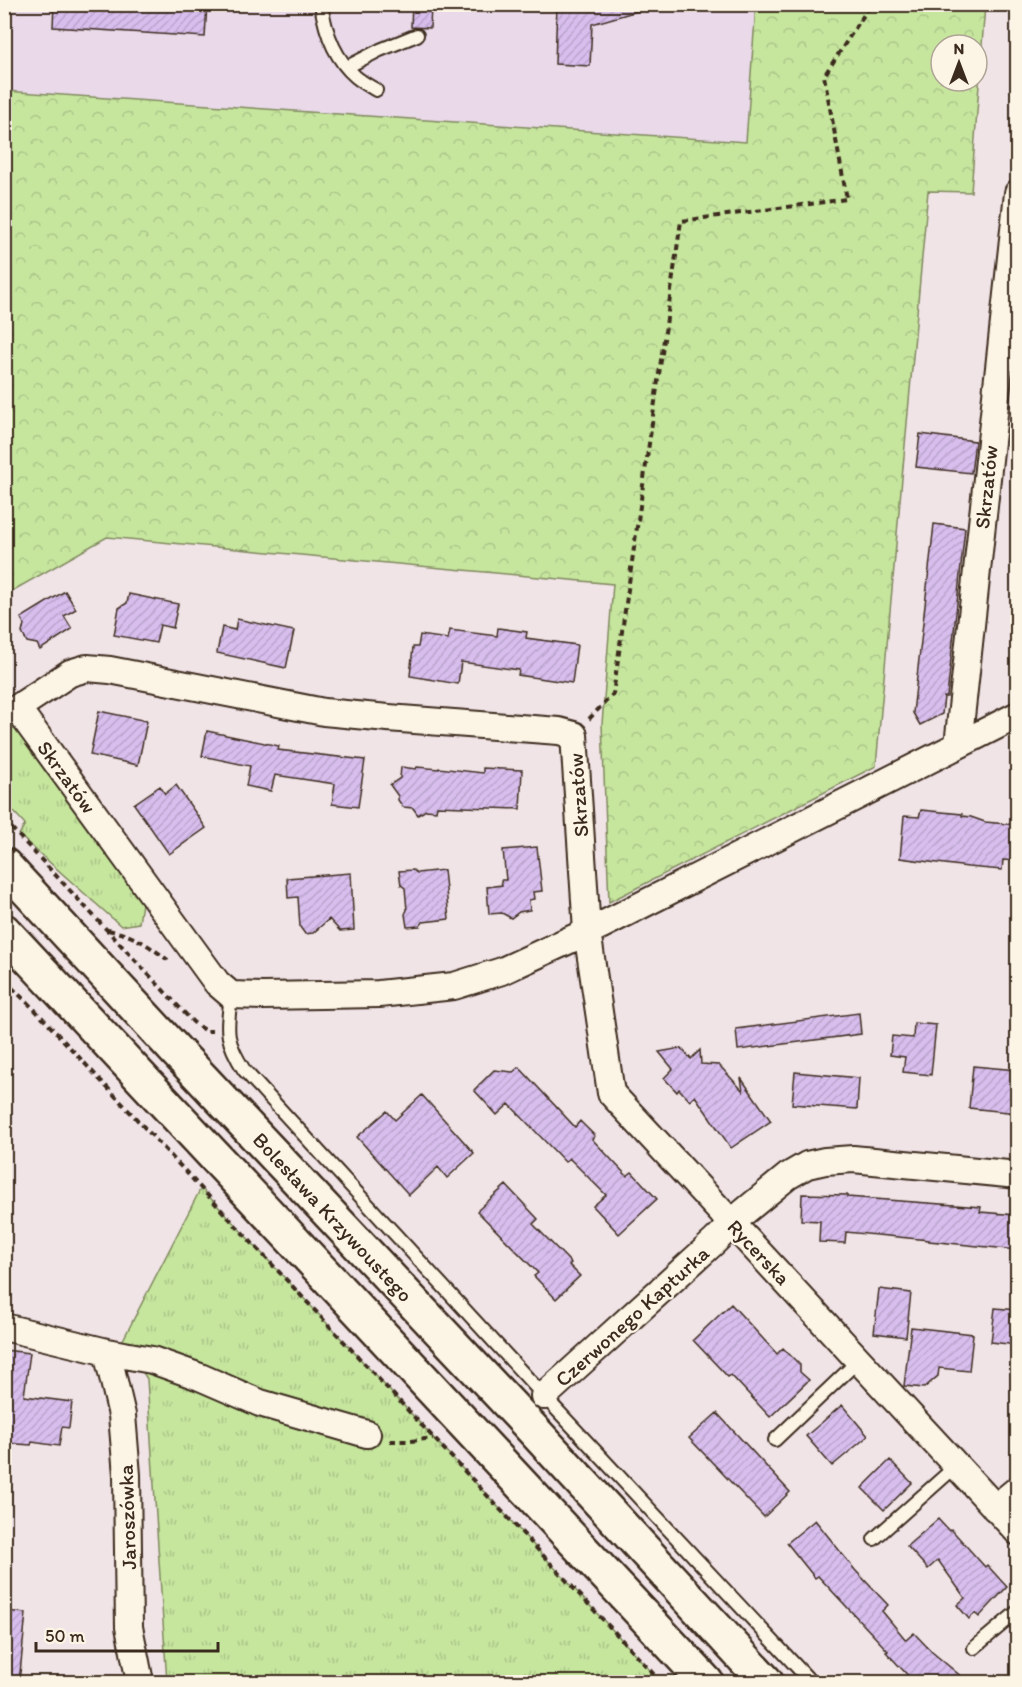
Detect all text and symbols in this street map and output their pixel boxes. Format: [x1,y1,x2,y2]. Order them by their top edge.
north arrow [929,33,989,93]
text: N [954,39,964,58]
street label: Skrzatów [969,444,1003,530]
street label: Skrzatów [32,736,102,818]
street label: Skrzatów [563,752,593,838]
street label: Bolesława Krzywoustego [248,1127,418,1307]
street label: Rycerska [722,1214,796,1290]
street label: Czerwonego Kapturka [550,1240,714,1392]
street label: Jaroszówka [113,1464,141,1570]
scale bar [36,1615,218,1653]
text: 50 m [45,1625,85,1647]

